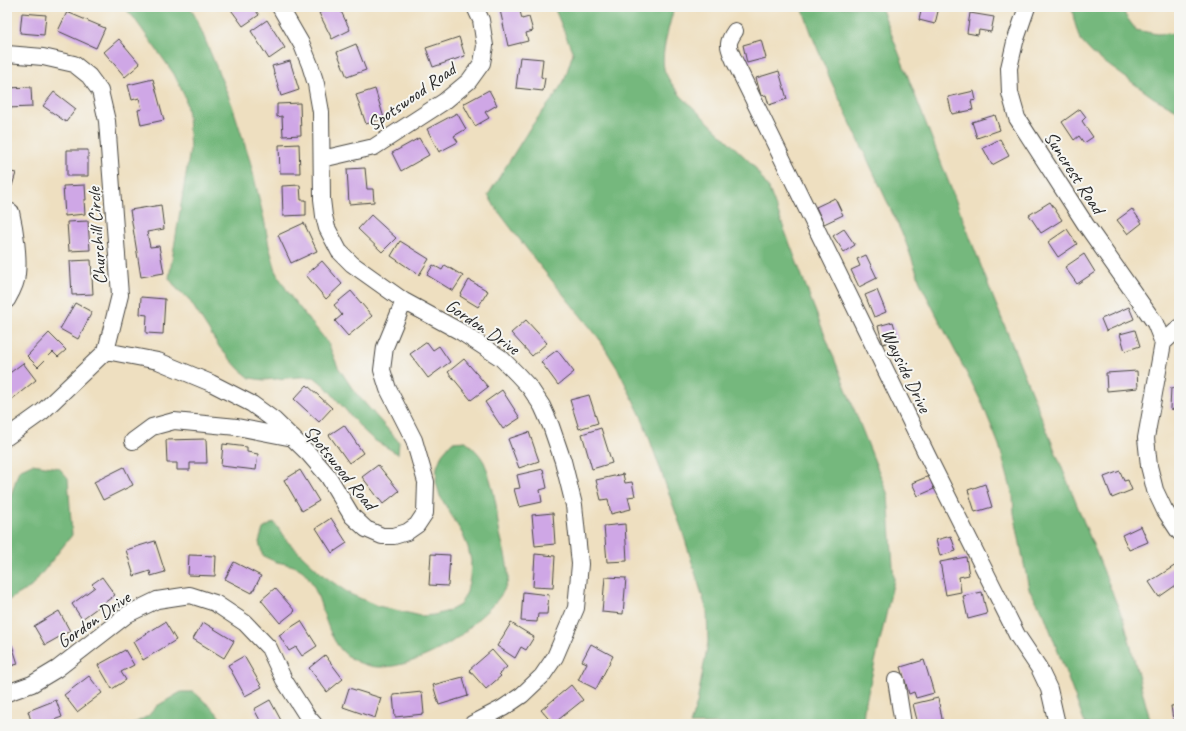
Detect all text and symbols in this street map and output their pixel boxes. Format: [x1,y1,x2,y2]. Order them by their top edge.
street label: Spotswood Road [363,56,463,136]
street label: Suncrest Road [1039,127,1111,221]
street label: Churchill Circle [81,185,112,285]
street label: Gordon Drive [441,293,526,361]
street label: Wayside Drive [875,325,938,418]
street label: Spotswood Road [298,420,384,517]
street label: Gordon Drive [52,585,136,654]

